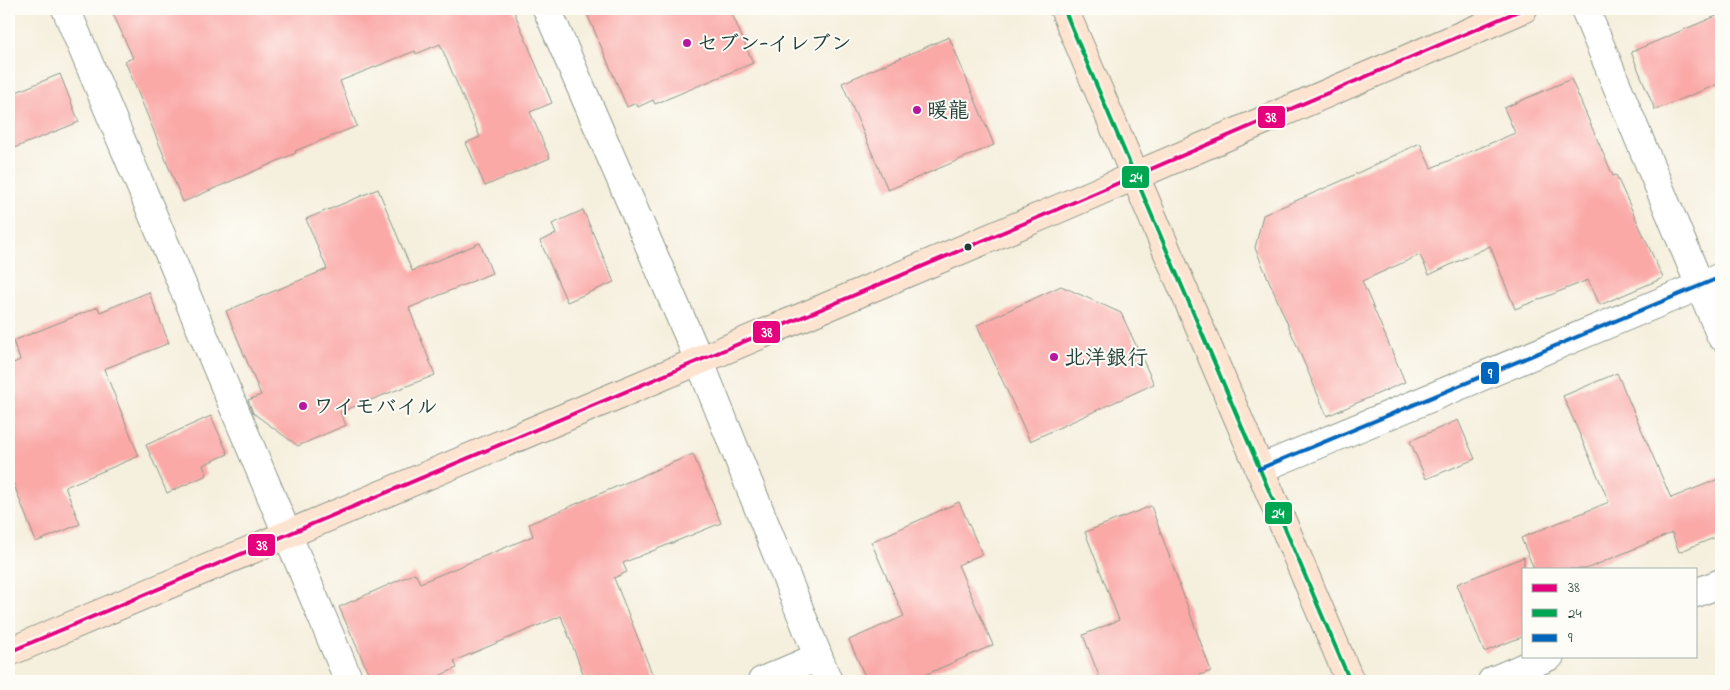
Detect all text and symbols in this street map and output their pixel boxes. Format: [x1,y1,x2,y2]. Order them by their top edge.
place label: セブン-イレブン [697,30,852,60]
marker: セブン-イレブン [681,37,693,49]
place label: 暖龍 [927,97,969,127]
marker: 暖龍 [911,104,923,116]
line badge: 38 [1257,105,1286,129]
text: 38 [1264,108,1277,129]
line badge: 24 [1121,165,1150,189]
text: 24 [1129,168,1143,189]
unlabelled marker [963,242,973,252]
line badge: 38 [752,320,781,344]
text: 38 [760,323,773,344]
place label: 北洋銀行 [1064,344,1148,374]
marker: 北洋銀行 [1048,351,1060,363]
line badge: 9 [1480,361,1500,385]
text: 9 [1487,364,1493,385]
place label: ワイモバイル [313,393,438,423]
marker: ワイモバイル [297,400,309,412]
line badge: 24 [1264,501,1293,525]
text: 24 [1271,504,1285,525]
line badge: 38 [247,533,276,557]
text: 38 [255,536,268,557]
legend [1522,568,1698,658]
text: 38 [1568,577,1580,599]
text: 24 [1568,603,1582,625]
text: 9 [1568,627,1573,649]

